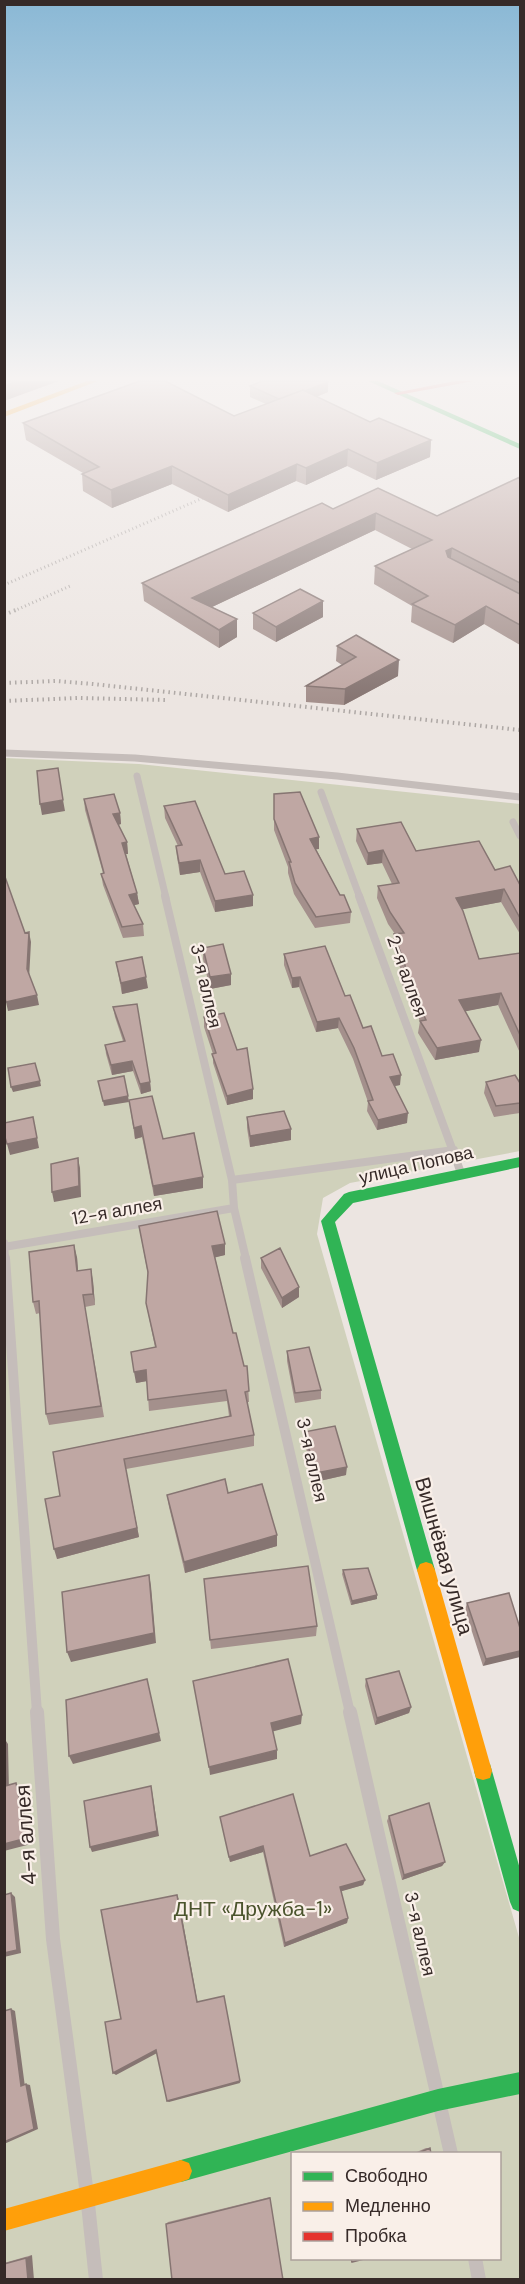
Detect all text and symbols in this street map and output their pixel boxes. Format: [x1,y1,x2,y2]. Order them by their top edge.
street label: 2-я аллея [381,932,433,1020]
street label: 3-я аллея [185,942,227,1030]
street label: улица Попова [357,1140,476,1190]
street label: 12-я аллея [70,1191,164,1231]
street label: 3-я аллея [291,1416,333,1504]
street label: Вишнёвая улица [408,1474,480,1639]
street label: 4-я аллея [9,1784,43,1886]
street label: 3-я аллея [399,1890,441,1978]
park label: ДНТ «Дружба-1» [174,1895,332,1923]
legend [291,2152,501,2260]
text: Свободно [345,2164,428,2188]
text: Медленно [345,2194,431,2218]
text: Пробка [345,2224,408,2248]

